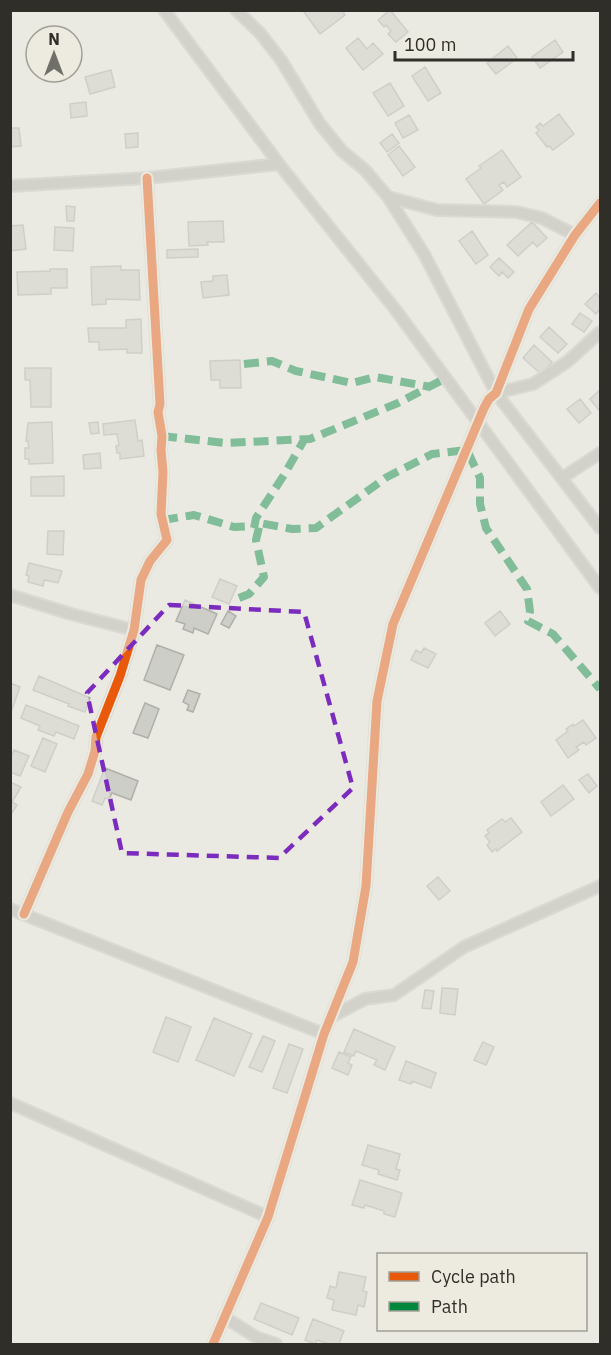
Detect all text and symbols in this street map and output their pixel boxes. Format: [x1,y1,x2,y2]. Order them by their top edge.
north arrow [24,24,84,84]
scale bar [395,24,574,62]
text: N [48,29,60,49]
text: 100 m [404,33,456,56]
legend [377,1253,587,1331]
text: Cycle path [431,1265,516,1288]
text: Path [431,1295,468,1318]

